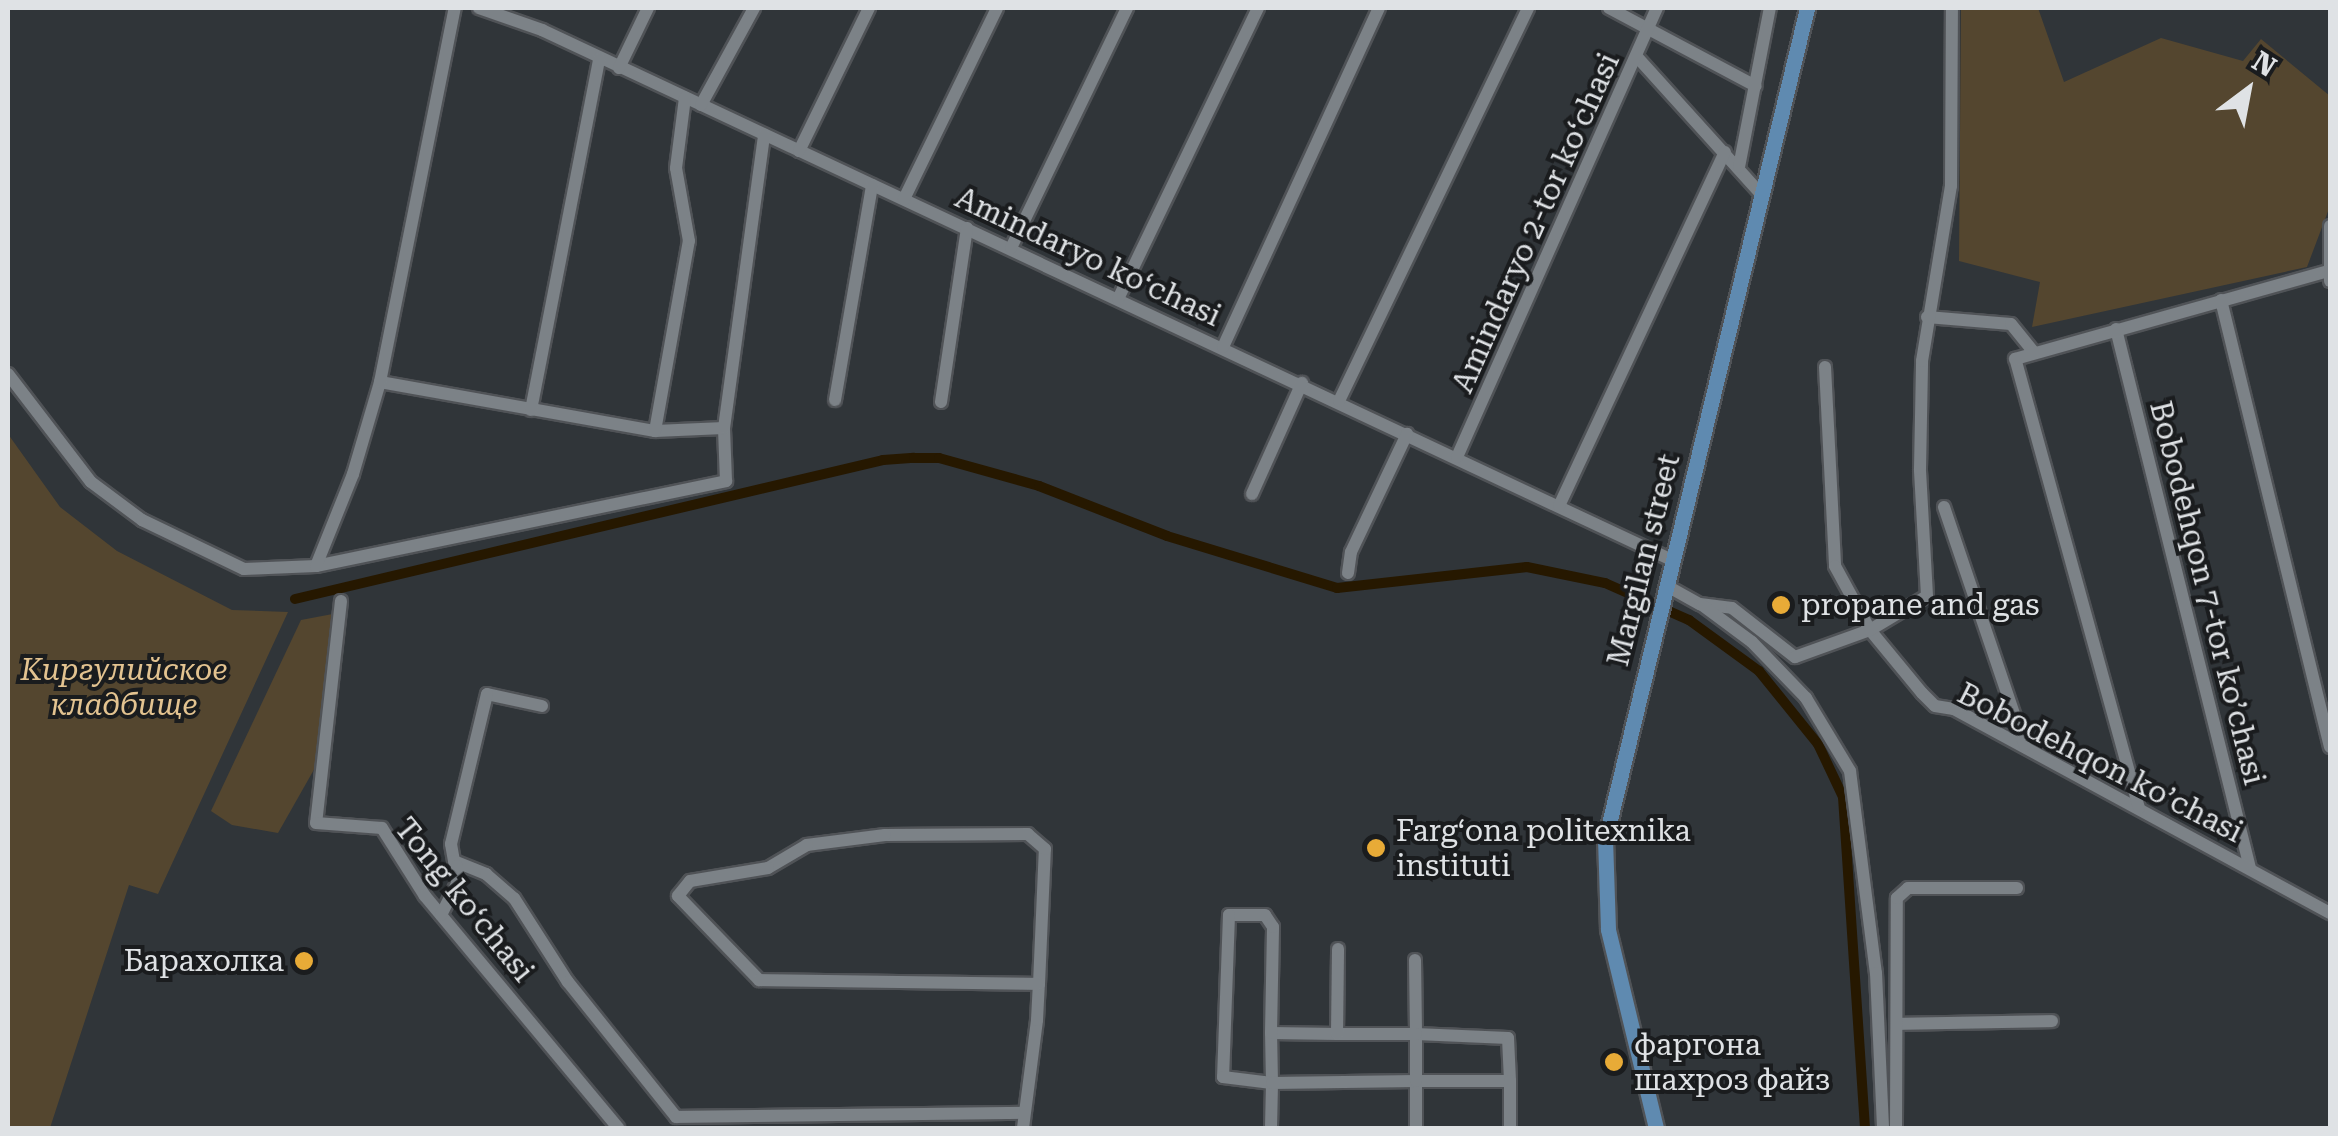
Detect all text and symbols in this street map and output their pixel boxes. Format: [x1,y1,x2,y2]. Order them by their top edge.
north arrow [2198,40,2298,140]
text: N [2246,44,2282,84]
street label: Amindaryo 2-tor koʻchasi [1445,48,1627,398]
street label: Amindaryo koʻchasi [950,180,1226,334]
street label: Bobodehqon 7-tor koʼchasi [2142,397,2272,789]
street label: Margilan street [1600,450,1688,670]
place label: propane and gas [1801,587,2040,623]
marker: propane and gas [1770,594,1792,616]
park label: Киргулийское кладбище [21,652,227,722]
street label: Bobodehqon koʼchasi [1952,675,2248,851]
street label: Tong koʻchasi [387,811,541,989]
place label: Fargʻona politexnika instituti [1396,813,1691,884]
marker: Fargʻona politexnika instituti [1365,837,1387,859]
place label: Барахолка [124,943,284,979]
marker: Барахолка [293,950,315,972]
place label: фаргона шахроз файз [1634,1027,1831,1098]
marker: фаргона шахроз файз [1603,1051,1625,1073]

